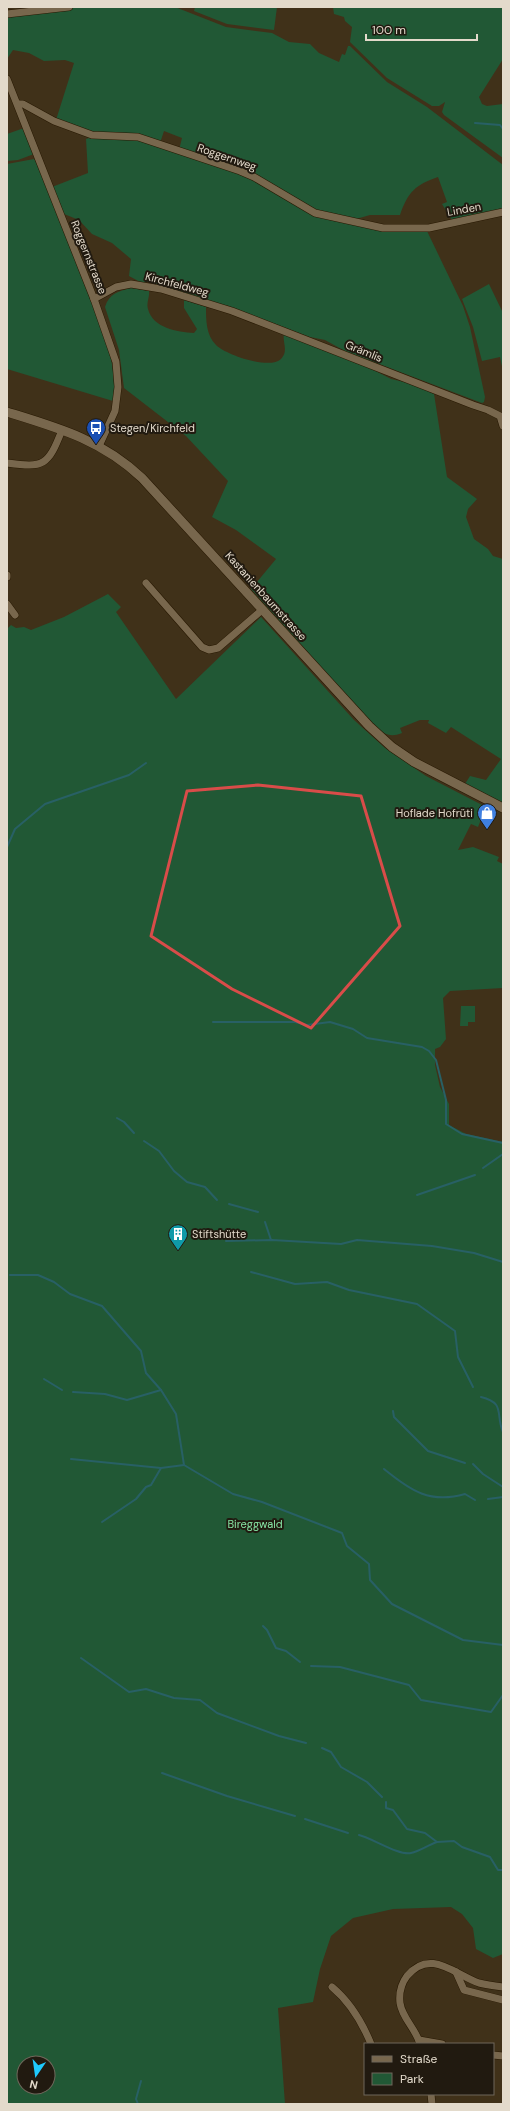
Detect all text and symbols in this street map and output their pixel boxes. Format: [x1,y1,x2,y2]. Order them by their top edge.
scale bar [366,16,477,42]
text: 100 m [372,22,406,38]
street label: Roggernweg [196,140,258,174]
street label: Linden [446,199,482,219]
street label: Roggernstrasse [68,218,110,296]
street label: Kirchfeldweg [144,269,210,299]
street label: Grämlis [343,337,385,365]
bus stop icon: Stegen/Kirchfeld [85,417,107,445]
place label: Stegen/Kirchfeld [110,421,195,435]
street label: Kastanienbaumstrasse [222,549,310,643]
shop icon: Hoflade Hofrüti [476,802,498,830]
place label: Hoflade Hofrüti [396,806,473,820]
building icon: Stiftshütte [167,1223,189,1251]
place label: Stiftshütte [192,1227,246,1241]
park label: Bireggwald [227,1517,283,1531]
legend [364,2043,494,2095]
text: Straße [400,2051,437,2067]
north arrow [16,2055,56,2095]
text: Park [400,2071,424,2087]
text: N [28,2077,39,2092]

